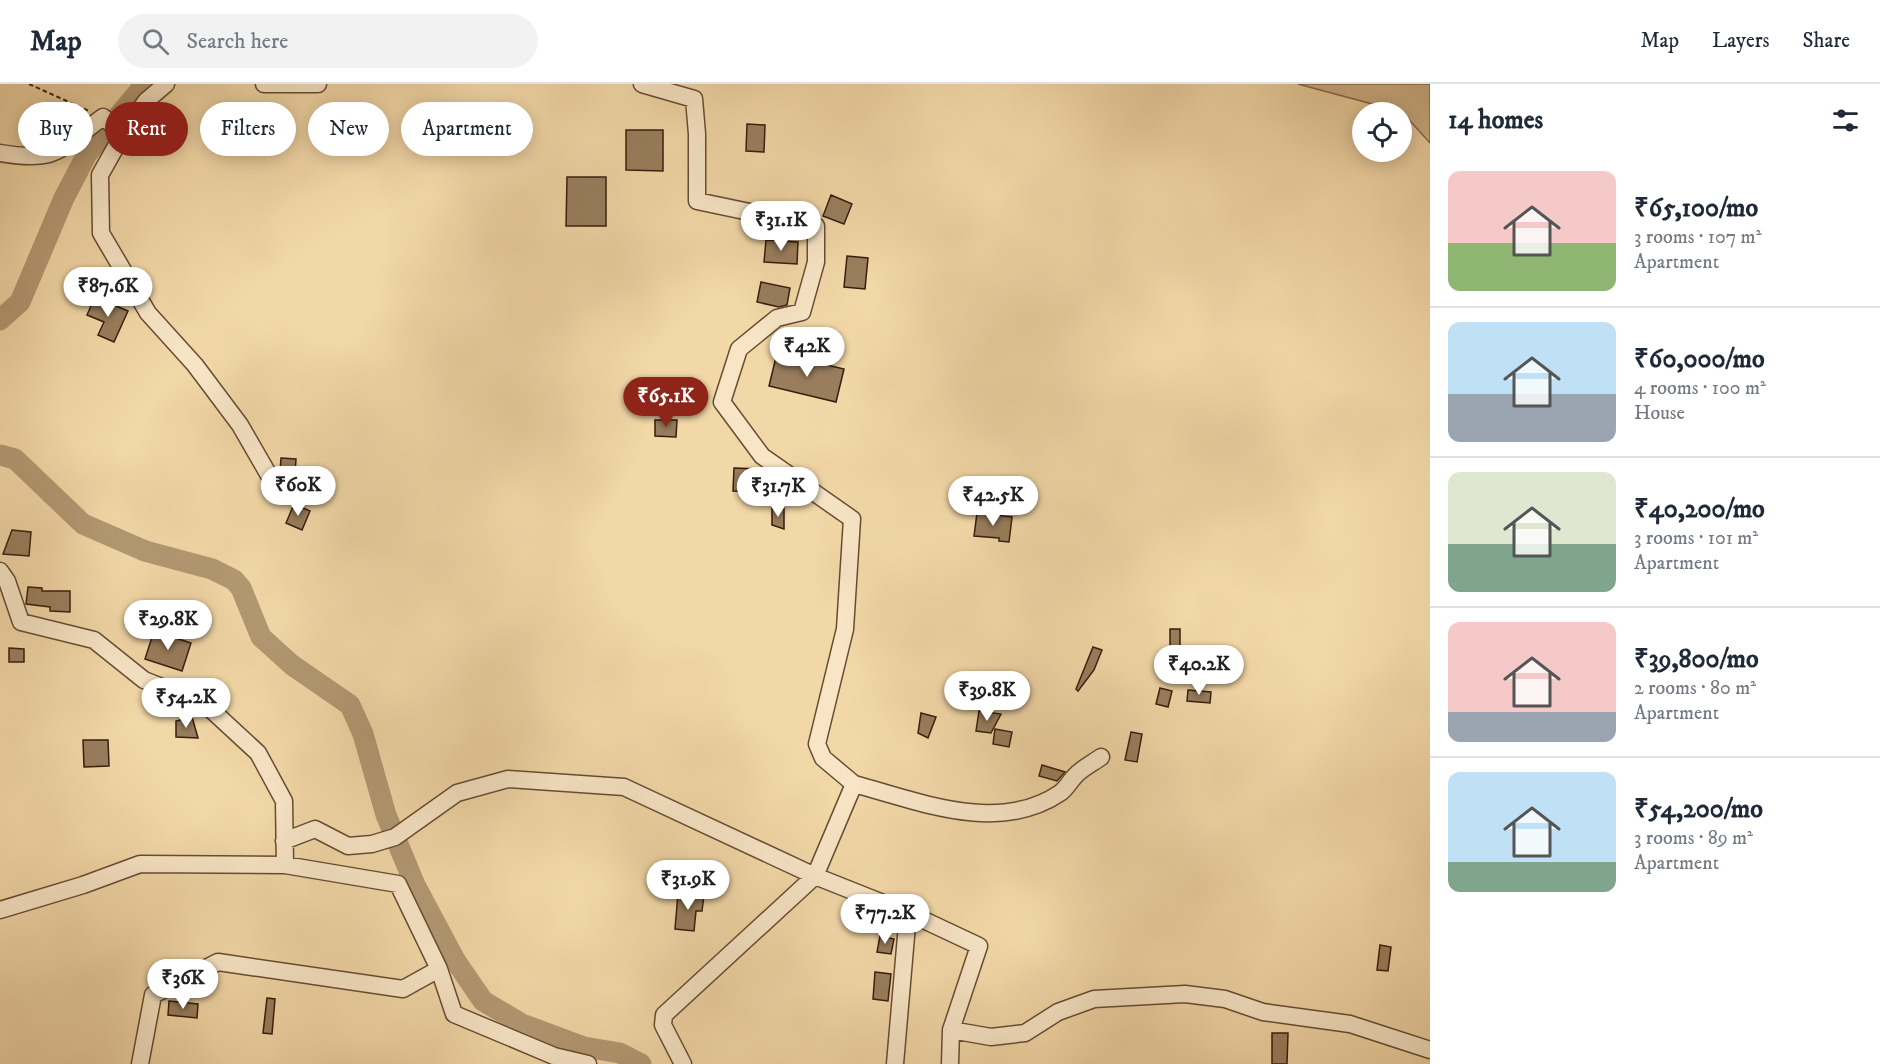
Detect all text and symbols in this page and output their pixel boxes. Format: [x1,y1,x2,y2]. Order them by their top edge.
search box [118,14,538,68]
text: Map [30,24,82,59]
icon: search [139,25,172,58]
text: Search here [187,28,288,55]
text: Map [1640,28,1679,54]
text: Layers [1712,28,1770,54]
text: Share [1803,28,1850,54]
chip: Buy [18,102,93,156]
chip: Rent [105,102,188,156]
chip: Filters [200,102,296,156]
chip: New [308,102,389,156]
chip: Apartment [401,102,533,156]
map controls [1352,102,1412,162]
button: locate [1352,102,1412,162]
text: 14 homes [1448,104,1543,137]
icon: filters [1829,104,1862,137]
text: ₹65,100/mo [1634,192,1758,225]
icon: home [1496,195,1568,267]
pin: ₹31.1K [732,201,830,252]
text: ₹31.1K [755,208,807,233]
text: 3 rooms · 107 m² [1634,225,1762,250]
text: Apartment [1634,250,1719,275]
pin: ₹87.6K [59,267,157,318]
text: ₹87.6K [77,274,139,299]
pin: ₹42K [771,327,843,378]
text: ₹42K [784,334,830,359]
text: ₹60,000/mo [1634,343,1765,376]
icon: home [1496,346,1568,418]
text: 4 rooms · 100 m² [1634,376,1766,401]
pin: ₹65.1K [617,377,715,428]
text: ₹65.1K [637,384,695,409]
text: House [1634,401,1685,426]
pin: ₹60K [262,466,334,517]
pin: ₹31.7K [729,467,827,518]
text: ₹60K [275,473,321,498]
text: ₹31.7K [751,474,805,499]
pin: ₹42.5K [944,476,1042,527]
text: ₹42.5K [962,483,1024,508]
text: ₹40,200/mo [1634,493,1765,526]
icon: home [1496,496,1568,568]
text: 3 rooms · 101 m² [1634,526,1758,551]
text: Apartment [1634,551,1719,576]
pin: ₹29.8K [119,600,217,651]
text: ₹29.8K [138,607,198,632]
text: ₹39,800/mo [1634,643,1759,676]
pin: ₹40.2K [1150,645,1248,696]
icon: home [1496,646,1568,718]
text: ₹40.2K [1168,652,1230,677]
pin: ₹39.8K [938,671,1036,722]
text: 2 rooms · 80 m² [1634,676,1756,701]
pin: ₹54.2K [137,678,235,729]
text: ₹39.8K [958,678,1016,703]
text: ₹54.2K [156,685,216,710]
text: Apartment [1634,701,1719,726]
text: ₹54,200/mo [1634,793,1763,826]
icon: home [1496,796,1568,868]
text: 3 rooms · 89 m² [1634,826,1753,851]
text: Apartment [1634,851,1719,876]
pin: ₹31.9K [639,860,737,911]
text: ₹31.9K [660,867,716,892]
pin: ₹77.2K [836,894,934,945]
text: ₹77.2K [854,901,916,926]
pin: ₹36K [147,959,219,1010]
text: ₹36K [161,966,205,991]

